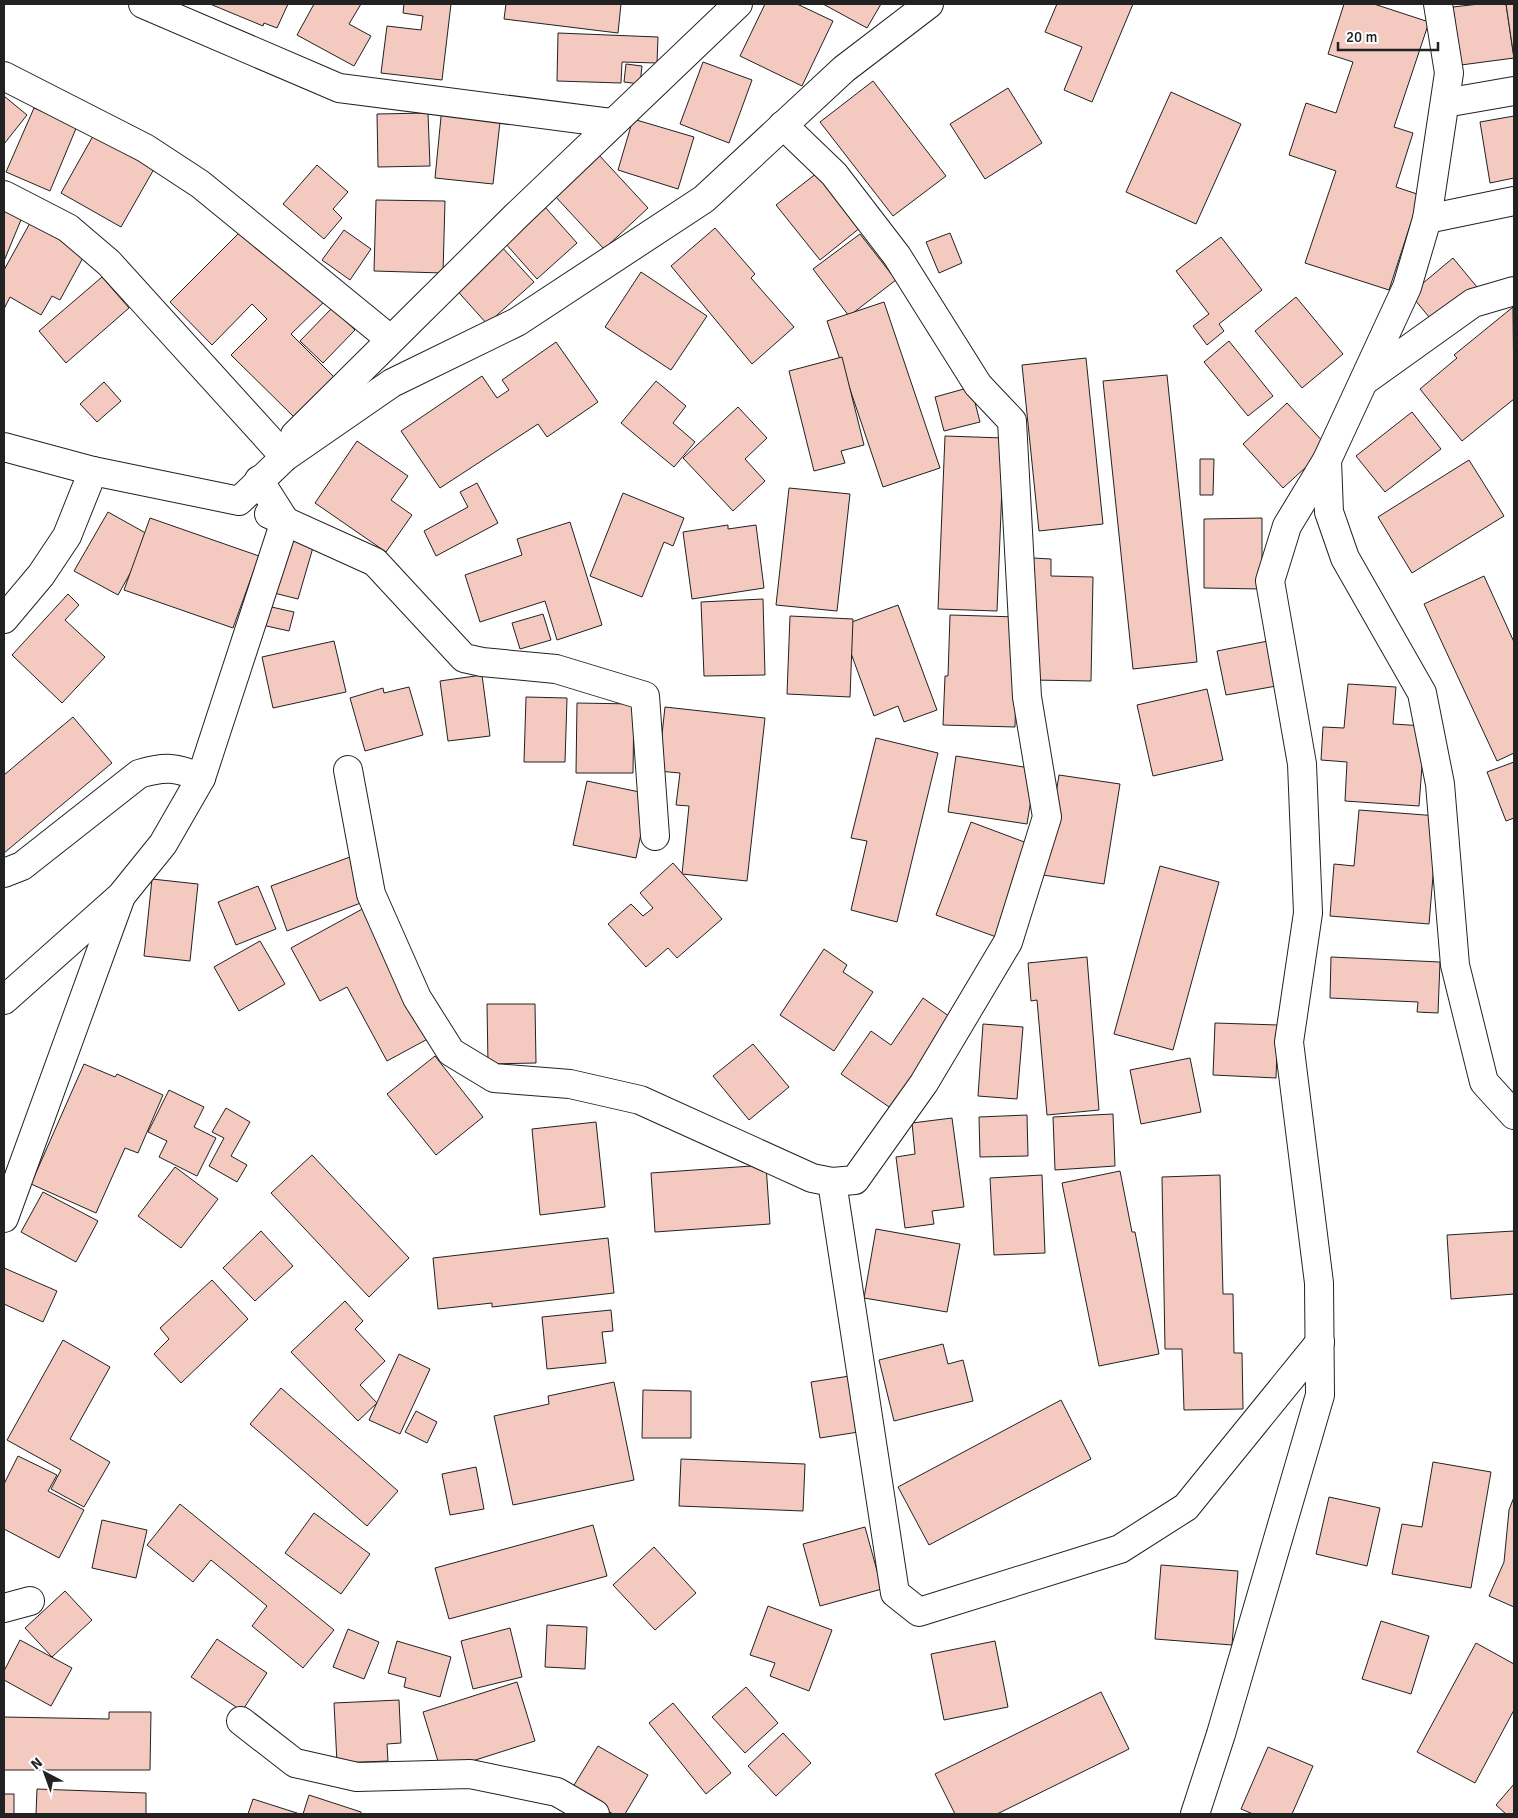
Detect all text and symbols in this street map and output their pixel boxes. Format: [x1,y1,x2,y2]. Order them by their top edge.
scale bar [1338,20,1438,52]
text: 20 m [1346,28,1377,46]
north arrow [20,1748,70,1798]
text: N [28,1754,46,1773]

